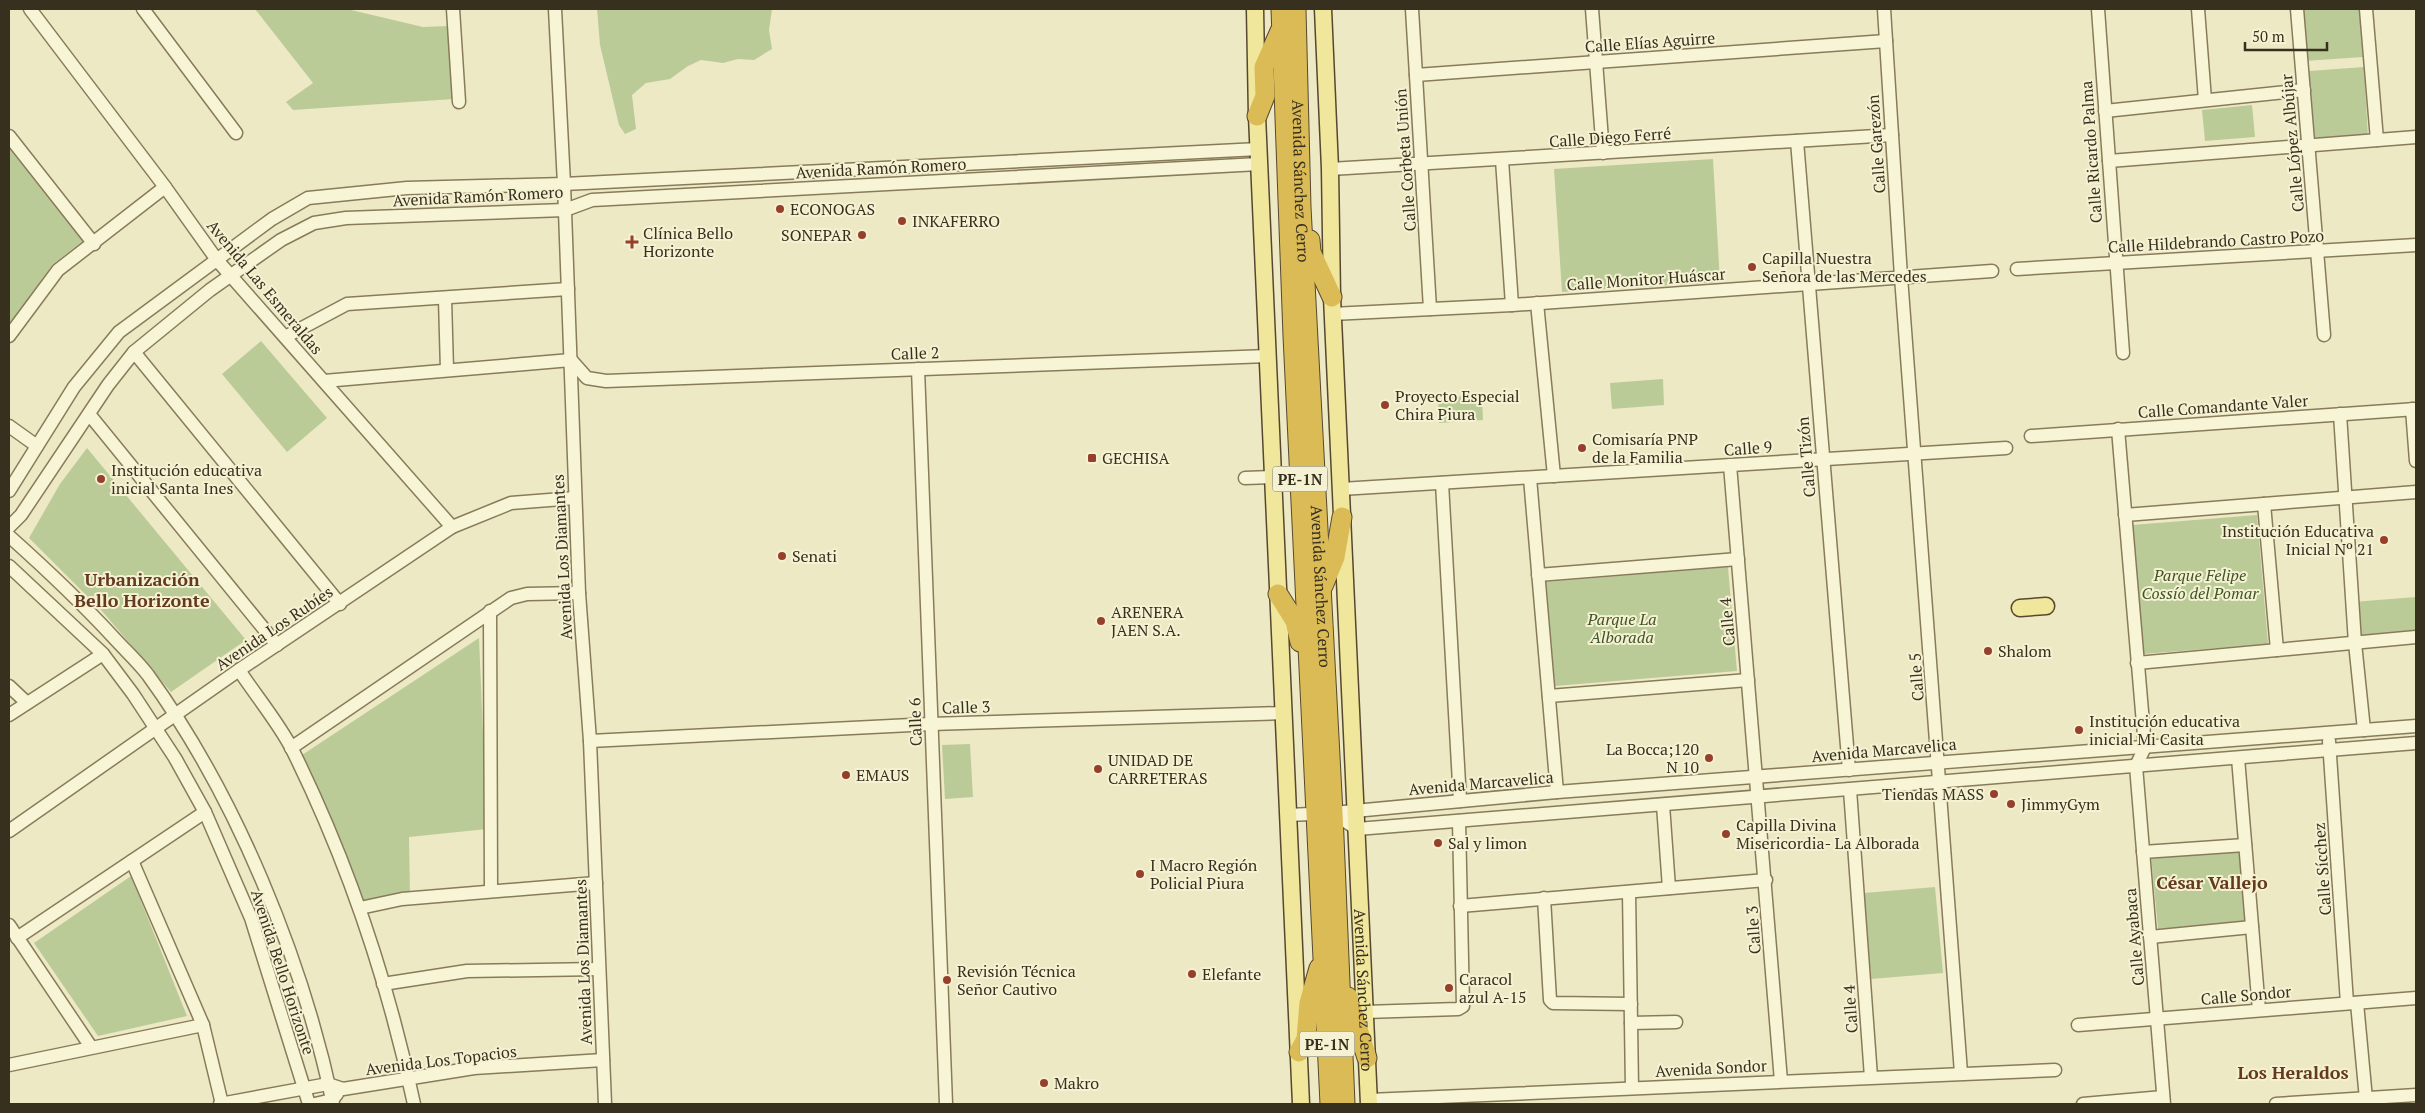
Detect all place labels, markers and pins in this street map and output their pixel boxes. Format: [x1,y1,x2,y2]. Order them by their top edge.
place label: ECONOGAS [790,198,875,220]
marker: ECONOGAS [774,203,786,215]
place label: INKAFERRO [912,210,1000,232]
marker: INKAFERRO [896,215,908,227]
place label: Clínica Bello Horizonte [643,222,733,262]
place label: SONEPAR [781,224,853,246]
marker: SONEPAR [856,229,868,241]
marker: Clínica Bello Horizonte [625,235,639,249]
place label: Capilla Nuestra Señora de las Mercedes [1762,247,1927,287]
marker: Capilla Nuestra Señora de las Mercedes [1746,261,1758,273]
place label: Proyecto Especial Chira Piura [1395,385,1520,425]
marker: Proyecto Especial Chira Piura [1379,399,1391,411]
place label: Comisaría PNP de la Familia [1592,428,1698,468]
marker: Comisaría PNP de la Familia [1576,442,1588,454]
place label: GECHISA [1102,447,1169,469]
marker: GECHISA [1086,452,1098,464]
place label: Institución educativa inicial Santa Ines [111,459,262,499]
marker: Institución educativa inicial Santa Ines [95,473,107,485]
place label: Institución Educativa Inicial Nº 21 [2222,520,2374,560]
marker: Institución Educativa Inicial Nº 21 [2378,534,2390,546]
place label: Senati [792,545,837,567]
marker: Senati [776,550,788,562]
place label: ARENERA JAEN S.A. [1111,601,1184,641]
marker: ARENERA JAEN S.A. [1095,615,1107,627]
place label: Shalom [1998,640,2052,662]
marker: Shalom [1982,645,1994,657]
place label: Institución educativa inicial Mi Casita [2089,710,2240,750]
marker: Institución educativa inicial Mi Casita [2073,724,2085,736]
place label: La Bocca;120 N 10 [1606,738,1699,778]
place label: UNIDAD DE CARRETERAS [1108,749,1207,789]
marker: La Bocca;120 N 10 [1703,752,1715,764]
marker: UNIDAD DE CARRETERAS [1092,763,1104,775]
place label: EMAUS [856,764,909,786]
marker: EMAUS [840,769,852,781]
place label: Tiendas MASS [1882,783,1984,805]
marker: Tiendas MASS [1988,788,2000,800]
place label: JimmyGym [2021,793,2100,815]
marker: JimmyGym [2005,798,2017,810]
place label: Capilla Divina Misericordia- La Alborada [1736,814,1920,854]
marker: Capilla Divina Misericordia- La Alborada [1720,828,1732,840]
place label: Sal y limon [1448,832,1528,854]
marker: Sal y limon [1432,837,1444,849]
place label: I Macro Región Policial Piura [1150,854,1258,894]
marker: I Macro Región Policial Piura [1134,868,1146,880]
place label: Revisión Técnica Señor Cautivo [957,960,1076,1000]
place label: Elefante [1202,963,1261,985]
marker: Elefante [1186,968,1198,980]
place label: Caracol azul A-15 [1459,968,1527,1008]
marker: Revisión Técnica Señor Cautivo [941,974,953,986]
marker: Caracol azul A-15 [1443,982,1455,994]
place label: Makro [1054,1072,1099,1094]
marker: Makro [1038,1077,1050,1089]

